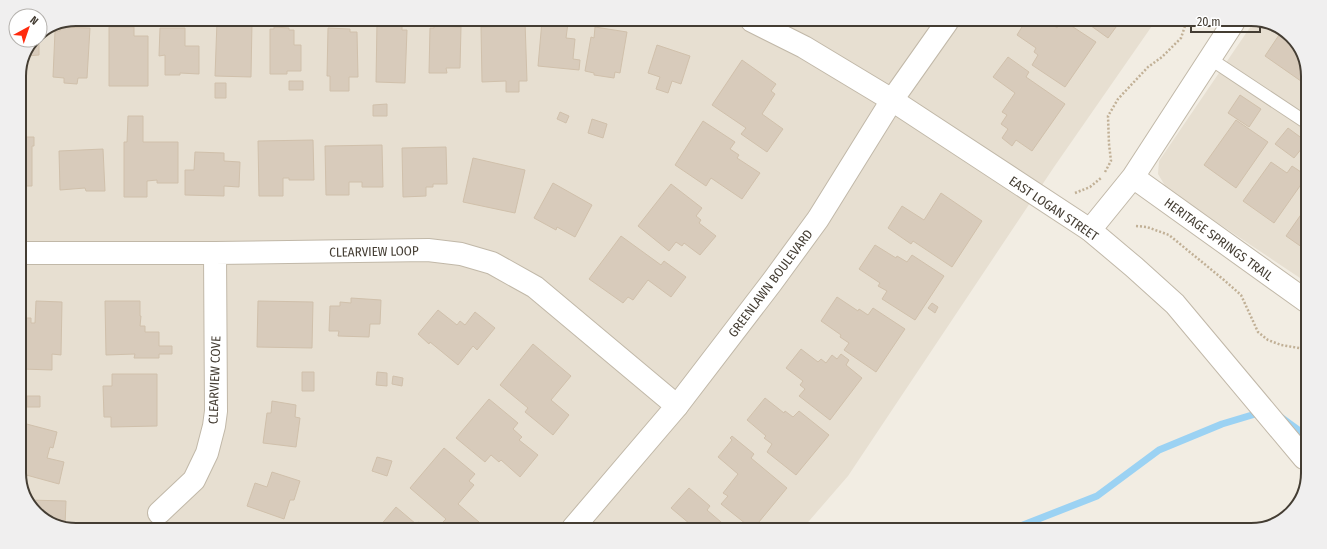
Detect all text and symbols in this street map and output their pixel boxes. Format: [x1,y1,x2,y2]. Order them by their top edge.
north arrow [8,8,48,48]
scale bar [1191,8,1260,34]
text: N [27,14,41,28]
text: 20 m [1197,15,1221,29]
street label: EAST LOGAN STREET [1006,173,1101,244]
street label: HERITAGE SPRINGS TRAIL [1161,195,1276,284]
street label: GREENLAWN BOULEVARD [725,227,816,340]
street label: CLEARVIEW LOOP [329,243,419,260]
street label: CLEARVIEW COVE [205,336,224,424]

